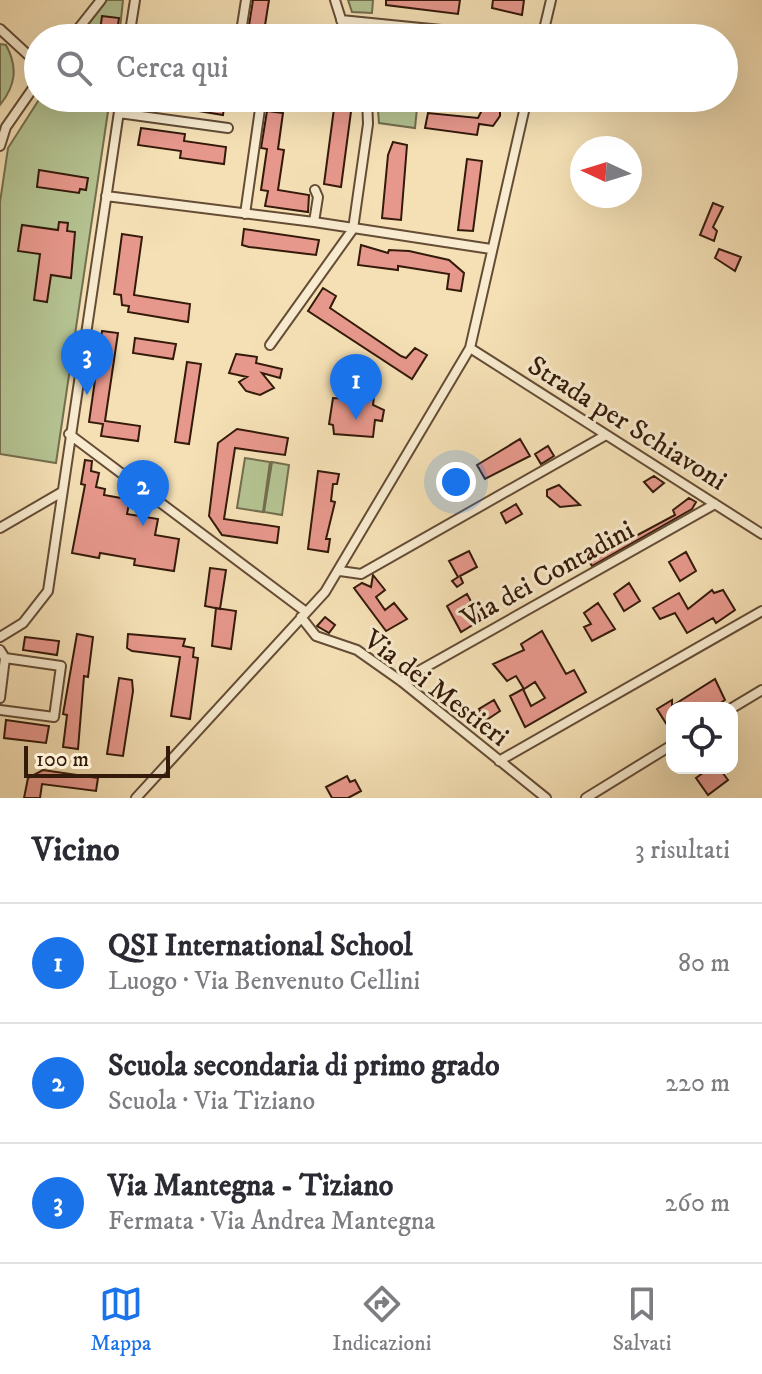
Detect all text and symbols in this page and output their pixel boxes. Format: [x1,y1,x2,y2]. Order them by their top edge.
search box [24,24,738,112]
icon: search [52,46,96,90]
text: Cerca qui [116,50,229,87]
north arrow [570,136,642,208]
pin: 3 [61,329,113,395]
street label: Strada per Schiavoni [521,348,733,499]
pin: 1 [330,354,382,420]
pin: 2 [117,460,169,526]
your location [436,462,476,502]
street label: Via dei Contadini [454,512,640,637]
street label: Via dei Mestieri [356,622,516,754]
map controls [666,702,738,774]
button: locate [666,702,738,774]
scale bar [24,742,170,778]
text: 100 m [36,746,89,773]
text: Vicino [32,829,120,871]
text: 3 risultati [635,834,730,867]
text: QSI International School [108,928,412,965]
text: 1 [53,947,63,980]
text: 80 m [678,947,730,980]
text: Luogo · Via Benvenuto Cellini [108,965,420,998]
text: Scuola secondaria di primo grado [108,1048,500,1085]
text: 2 [52,1067,64,1100]
text: 220 m [665,1067,730,1100]
text: Scuola · Via Tiziano [108,1085,315,1118]
text: Via Mantegna - Tiziano [108,1168,393,1205]
text: 3 [53,1187,63,1220]
text: 260 m [665,1187,730,1220]
text: Fermata · Via Andrea Mantegna [108,1205,435,1238]
tab: Mappa [90,1282,151,1357]
tab: Indicazioni [332,1282,431,1357]
tab: Salvati [612,1282,671,1357]

